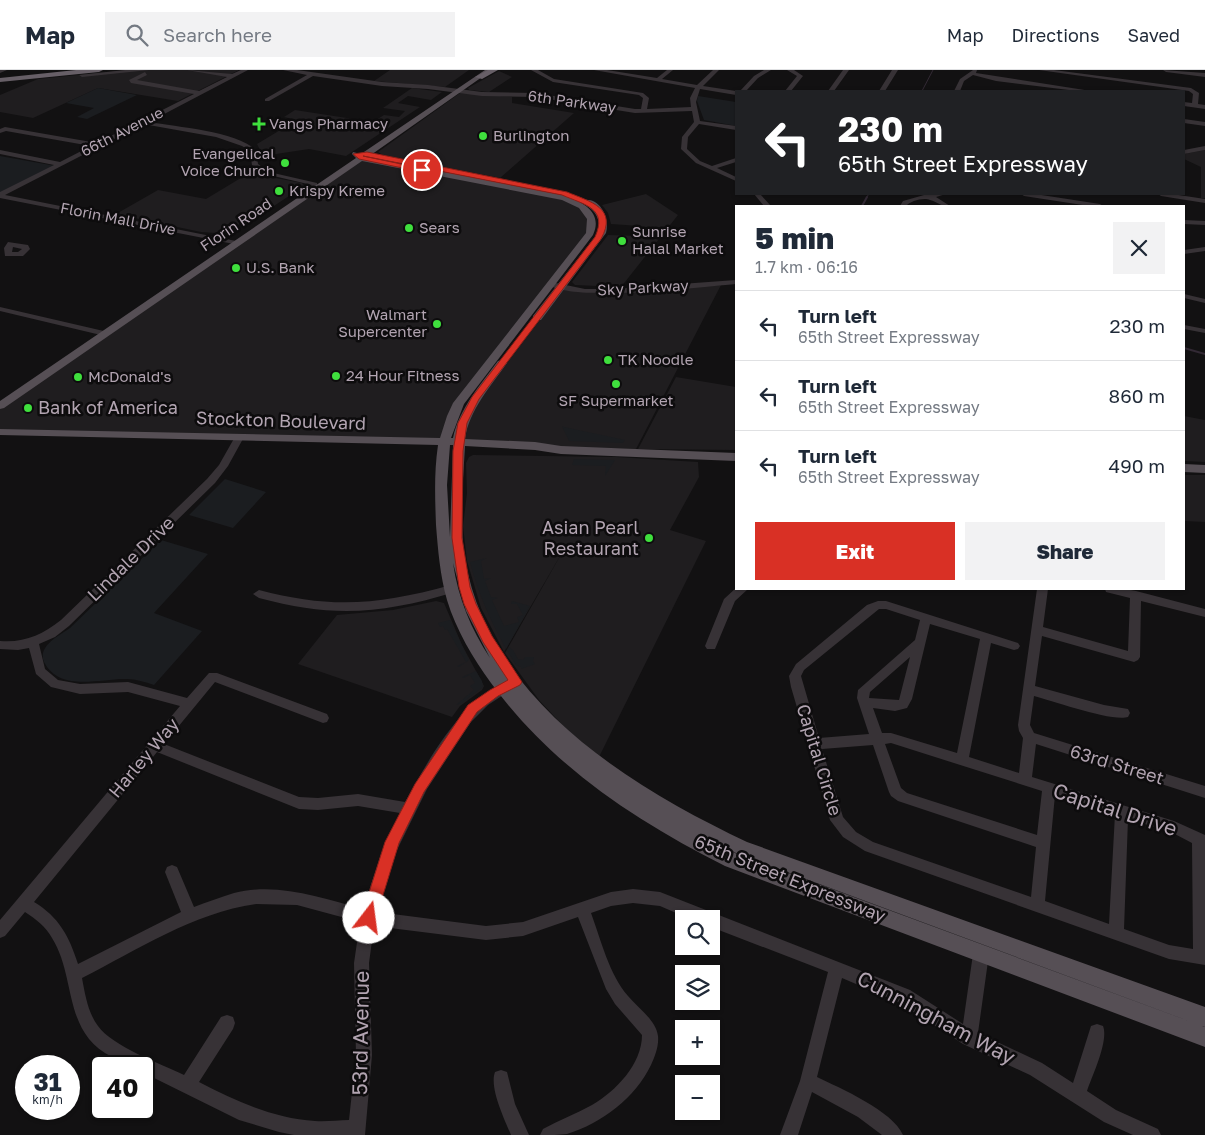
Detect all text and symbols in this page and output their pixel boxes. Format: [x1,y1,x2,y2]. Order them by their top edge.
search box [105,12,455,57]
text: Map [25,20,75,49]
icon: search [123,21,151,49]
text: Search here [163,23,272,46]
text: Map [947,24,983,46]
text: Directions [1011,24,1099,46]
text: Saved [1127,24,1180,46]
street label: 6th Parkway [527,86,618,116]
street label: 66th Avenue [77,103,166,160]
text: 230 m [838,108,943,150]
icon: left [755,110,820,175]
place label: Vangs Pharmacy [269,114,389,132]
marker: Vangs Pharmacy [253,118,265,130]
place label: Burlington [493,126,569,144]
marker: Burlington [477,130,489,142]
place label: Evangelical Voice Church [181,144,275,179]
pin [401,149,443,191]
text: 65th Street Expressway [838,150,1088,177]
icon: arrive [408,156,436,184]
marker: Evangelical Voice Church [279,157,291,169]
place label: Krispy Kreme [289,181,385,199]
marker: Krispy Kreme [273,185,285,197]
street label: Florin Road [196,194,275,255]
street label: Florin Mall Drive [59,198,178,238]
place label: Sears [419,218,460,236]
text: 5 min [755,220,834,256]
marker: Sears [403,222,415,234]
place label: Sunrise Halal Market [632,222,724,257]
button: close [1113,222,1165,274]
marker: Sunrise Halal Market [616,235,628,247]
text: 1.7 km · 06:16 [755,257,858,277]
place label: U.S. Bank [246,258,315,276]
marker: U.S. Bank [230,262,242,274]
street label: Sky Parkway [597,276,690,298]
text: Turn left [798,304,877,327]
place label: Walmart Supercenter [338,305,427,340]
icon: left [755,312,783,340]
text: 230 m [1110,314,1165,337]
marker: Walmart Supercenter [431,318,443,330]
text: 65th Street Expressway [798,327,980,347]
place label: TK Noodle [618,350,694,368]
marker: TK Noodle [602,354,614,366]
place label: 24 Hour Fitness [346,366,459,384]
place label: McDonald's [88,367,171,385]
marker: 24 Hour Fitness [330,370,342,382]
marker: McDonald's [72,371,84,383]
text: Turn left [798,374,877,397]
marker: SF Supermarket [610,378,622,390]
icon: left [755,382,783,410]
text: 860 m [1109,384,1165,407]
place label: SF Supermarket [558,391,674,409]
place label: Bank of America [38,396,178,418]
text: 65th Street Expressway [798,397,980,417]
marker: Bank of America [22,402,34,414]
street label: Stockton Boulevard [196,406,366,434]
text: Turn left [798,444,877,467]
icon: left [755,452,783,480]
text: 490 m [1109,454,1165,477]
text: 65th Street Expressway [798,467,980,487]
street label: Lindale Drive [82,511,178,605]
place label: Asian Pearl Restaurant [542,516,639,559]
button: Exit [755,522,955,580]
button: Share [965,522,1165,580]
marker: Asian Pearl Restaurant [643,532,655,544]
street label: Capital Circle [793,701,847,818]
street label: Harley Way [103,713,183,802]
street label: 63rd Street [1068,739,1167,789]
street label: Capital Drive [1050,777,1181,841]
street label: 65th Street Expressway [692,830,889,927]
position arrow [342,891,394,943]
map controls [675,910,720,1120]
button: search [675,910,720,955]
street label: Cunningham Way [853,964,1020,1070]
button: layers [675,965,720,1010]
street label: 53rd Avenue [346,970,374,1096]
button: + [675,1020,720,1065]
speed limit sign: 40 [90,1055,155,1120]
text: 31 [33,1066,62,1097]
button: − [675,1075,720,1120]
text: km/h [32,1092,63,1107]

